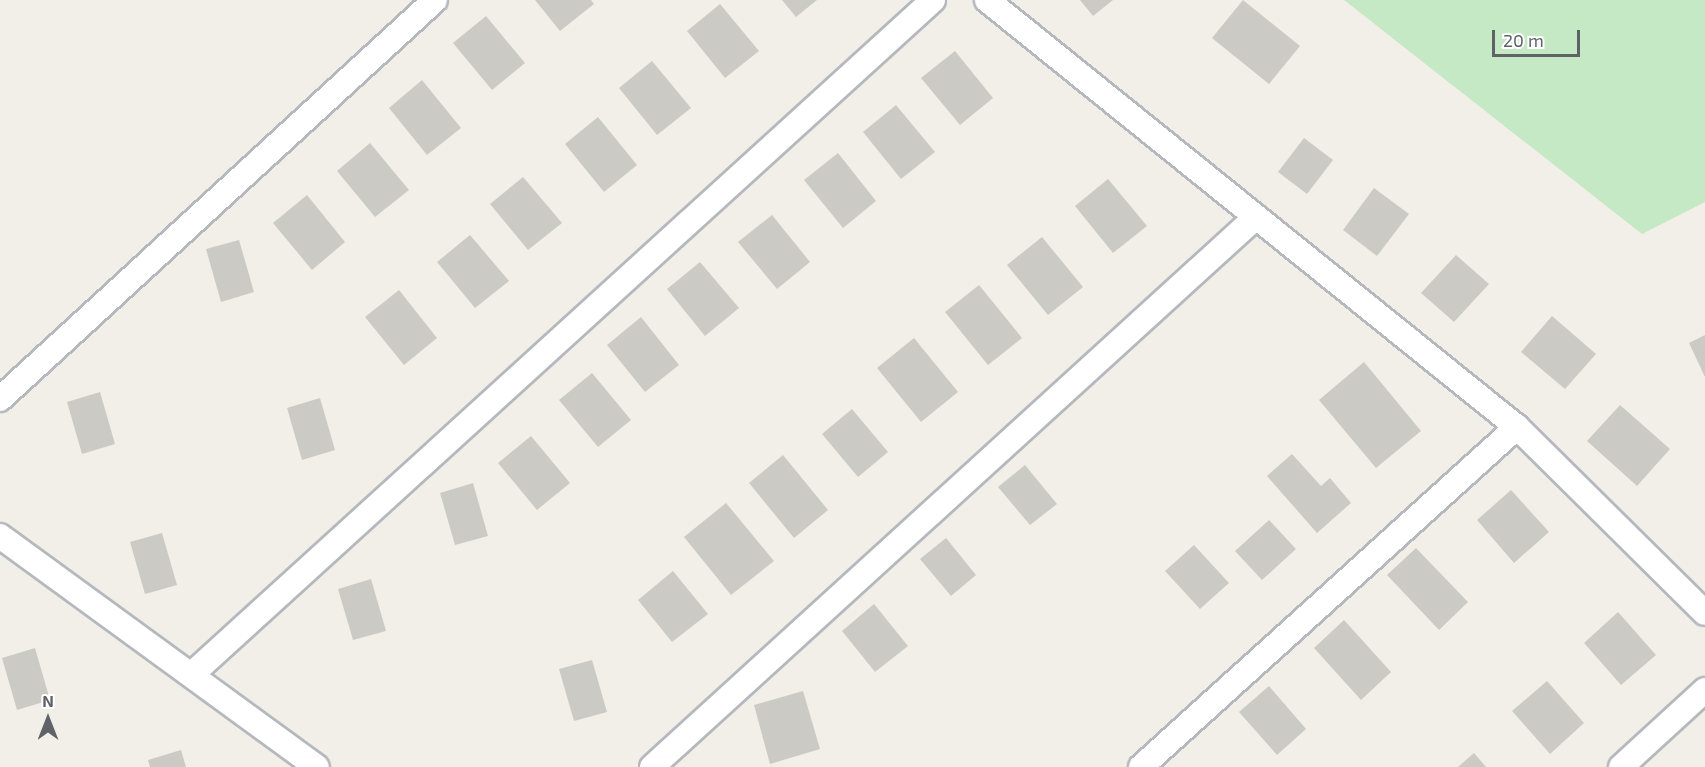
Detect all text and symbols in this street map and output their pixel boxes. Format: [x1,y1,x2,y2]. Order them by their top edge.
scale bar [1495,18,1584,56]
text: 20 m [1503,29,1544,51]
north arrow [18,689,78,749]
text: N [42,691,54,710]

